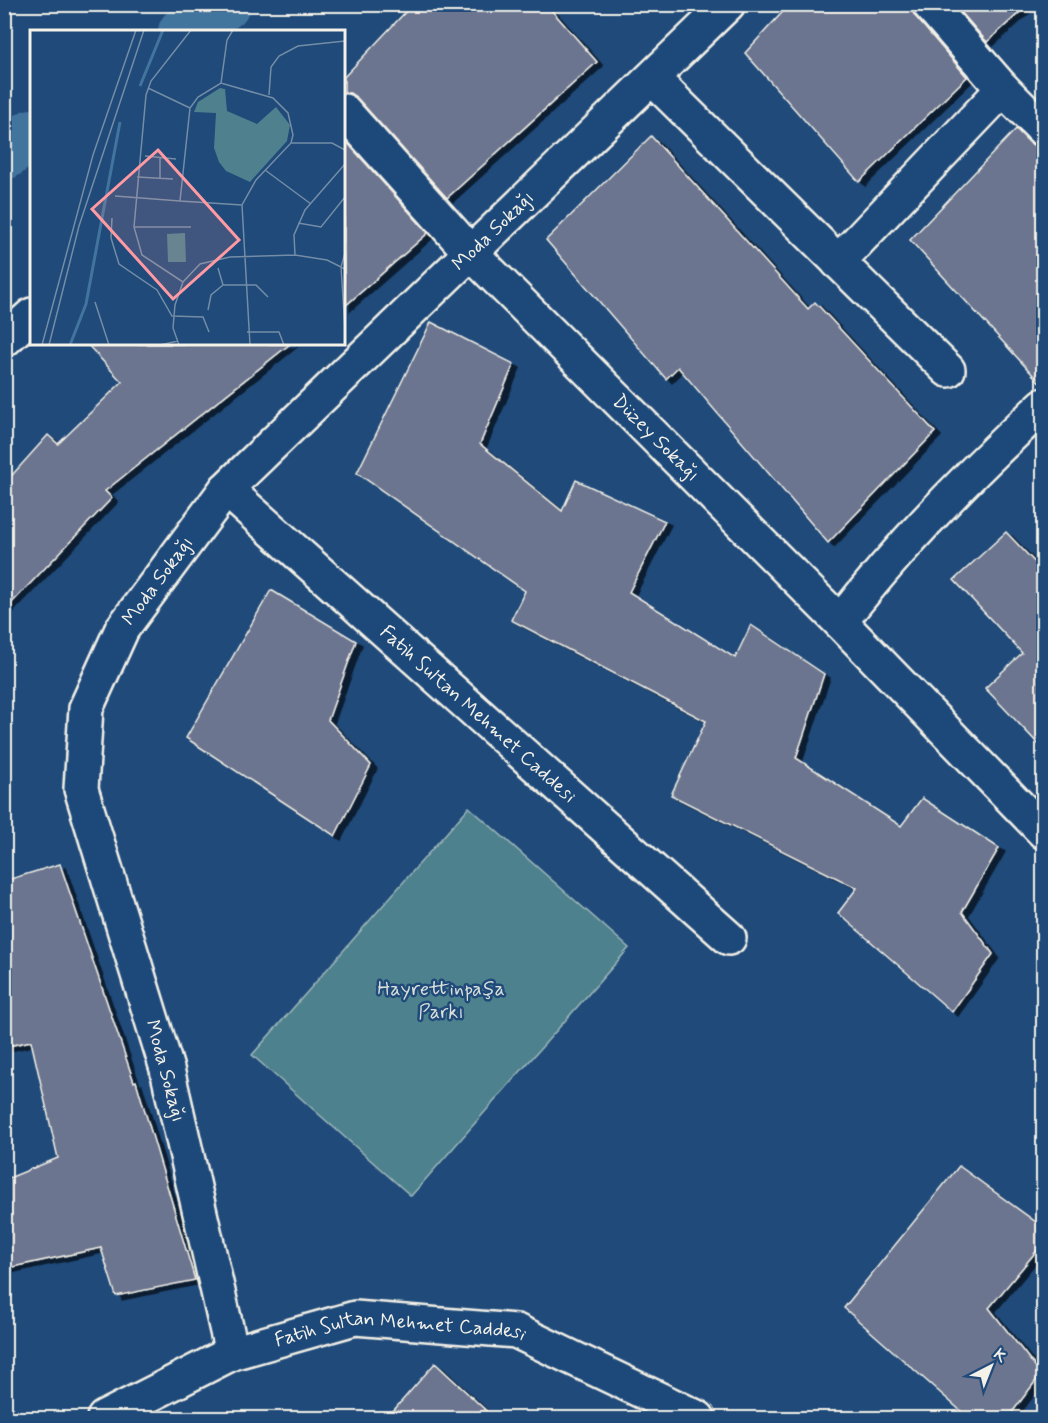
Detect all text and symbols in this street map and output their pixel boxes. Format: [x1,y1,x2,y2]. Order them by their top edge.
inset map [30,30,345,345]
street label: Moda Sokağı [446,185,540,277]
street label: Düzey Sokağı [606,388,706,488]
street label: Moda Sokağı [115,531,200,631]
street label: Fatih Sultan Mehmet Caddesi [374,619,582,809]
park label: Hayrettinpaşa Parkı [377,976,505,1026]
street label: Moda Sokağı [138,1017,192,1125]
street label: Fatih Sultan Mehmet Caddesi [271,1304,531,1354]
north arrow [961,1336,1021,1396]
text: K [989,1344,1012,1368]

